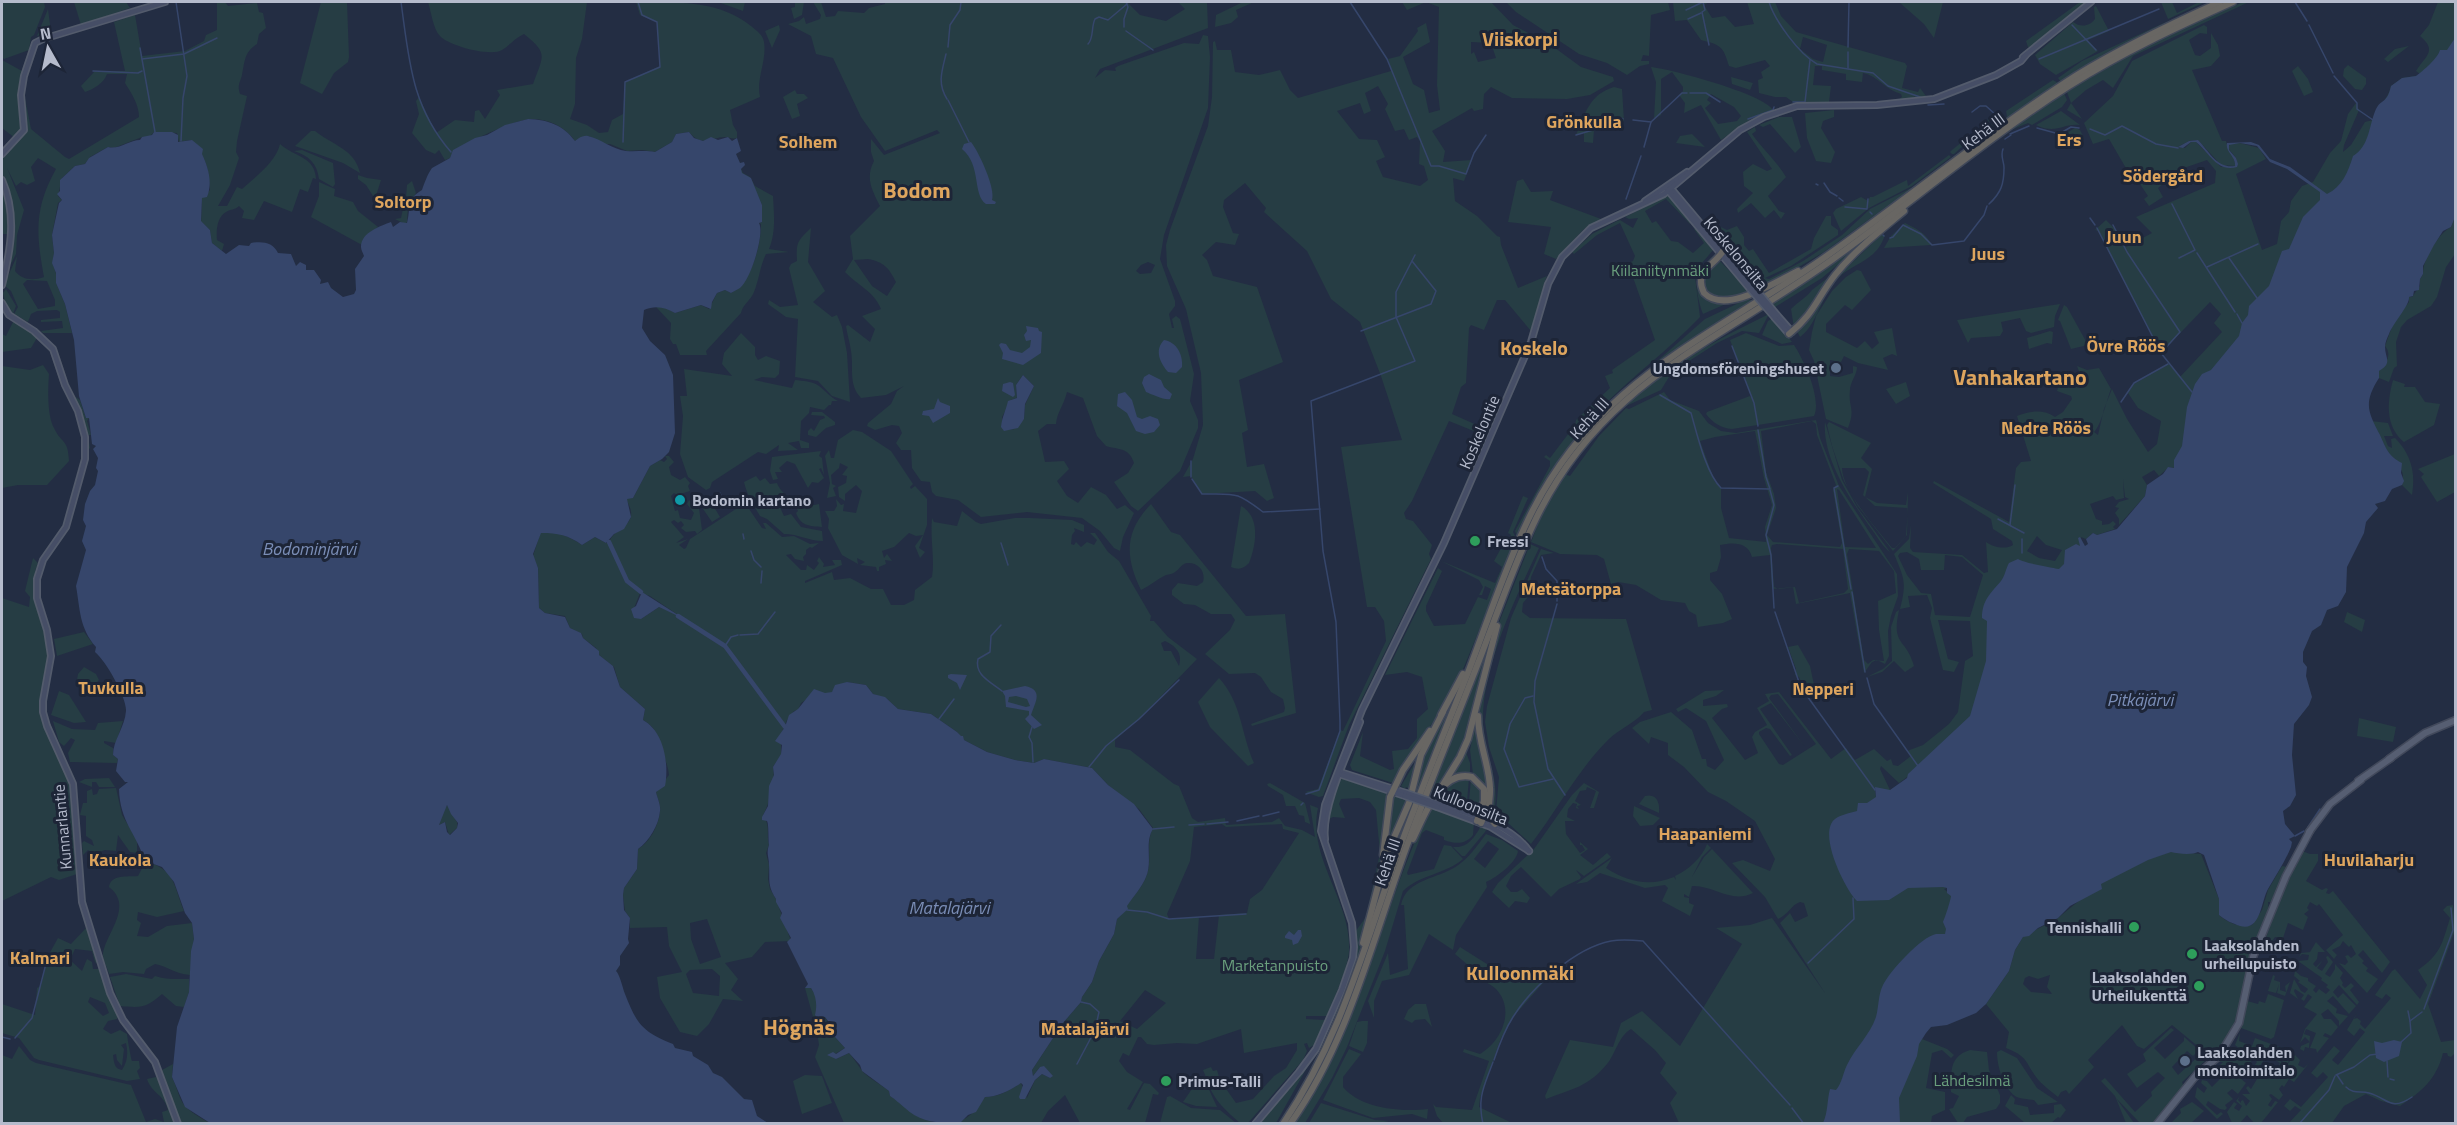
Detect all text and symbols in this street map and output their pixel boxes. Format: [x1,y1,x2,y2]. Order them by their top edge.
north arrow [18,18,78,78]
text: N [38,20,53,46]
district label: Viiskorpi [1482,23,1558,54]
street label: Kehä III [1956,107,2010,155]
district label: Grönkulla [1546,108,1622,135]
district label: Ers [2056,126,2082,153]
district label: Solhem [779,128,837,155]
district label: Södergård [2123,162,2203,189]
district label: Bodom [883,173,951,207]
district label: Soltorp [375,188,432,215]
street label: Koskelonsilta [1698,211,1774,295]
district label: Juun [2106,223,2142,250]
district label: Juus [1971,240,2005,267]
park label: Kiilaniitynmäki [1611,258,1709,282]
district label: Koskelo [1500,332,1568,363]
district label: Övre Röös [2086,332,2166,359]
place label: Ungdomsföreningshuset [1653,356,1824,380]
district label: Vanhakartano [1953,360,2087,394]
marker: Ungdomsföreningshuset [1829,361,1843,375]
street label: Koskelontie [1453,391,1505,473]
street label: Kehä III [1564,392,1614,444]
district label: Nedre Röös [2001,414,2091,441]
place label: Bodomin kartano [692,488,811,512]
marker: Bodomin kartano [673,493,687,507]
place label: Fressi [1487,529,1529,553]
marker: Fressi [1468,534,1482,548]
water label: Bodominjärvi [262,535,358,562]
district label: Metsätorppa [1521,575,1621,602]
district label: Tuvkulla [78,674,144,701]
district label: Nepperi [1792,675,1854,702]
water label: Pitkäjärvi [2107,686,2175,713]
street label: Kulloonsilta [1430,779,1512,831]
street label: Kunnarlantie [46,783,78,871]
district label: Haapaniemi [1658,820,1752,847]
street label: Kehä III [1368,835,1406,889]
district label: Kaukola [89,846,151,873]
district label: Huvilaharju [2324,846,2414,873]
water label: Matalajärvi [909,894,992,921]
place label: Tennishalli [2047,915,2122,939]
marker: Tennishalli [2127,920,2141,934]
place label: Laaksolahden urheilupuisto [2204,933,2299,975]
district label: Kalmari [10,944,70,971]
marker: Laaksolahden urheilupuisto [2185,947,2199,961]
park label: Marketanpuisto [1222,953,1328,977]
district label: Kulloonmäki [1466,957,1574,988]
place label: Laaksolahden Urheilukenttä [2091,965,2187,1007]
marker: Laaksolahden Urheilukenttä [2192,979,2206,993]
district label: Högnäs [763,1010,835,1044]
district label: Matalajärvi [1041,1015,1129,1042]
place label: Laaksolahden monitoimitalo [2197,1040,2295,1082]
marker: Laaksolahden monitoimitalo [2178,1054,2192,1068]
park label: Lähdesilmä [1934,1068,2010,1092]
place label: Primus-Talli [1178,1069,1261,1093]
marker: Primus-Talli [1159,1074,1173,1088]

